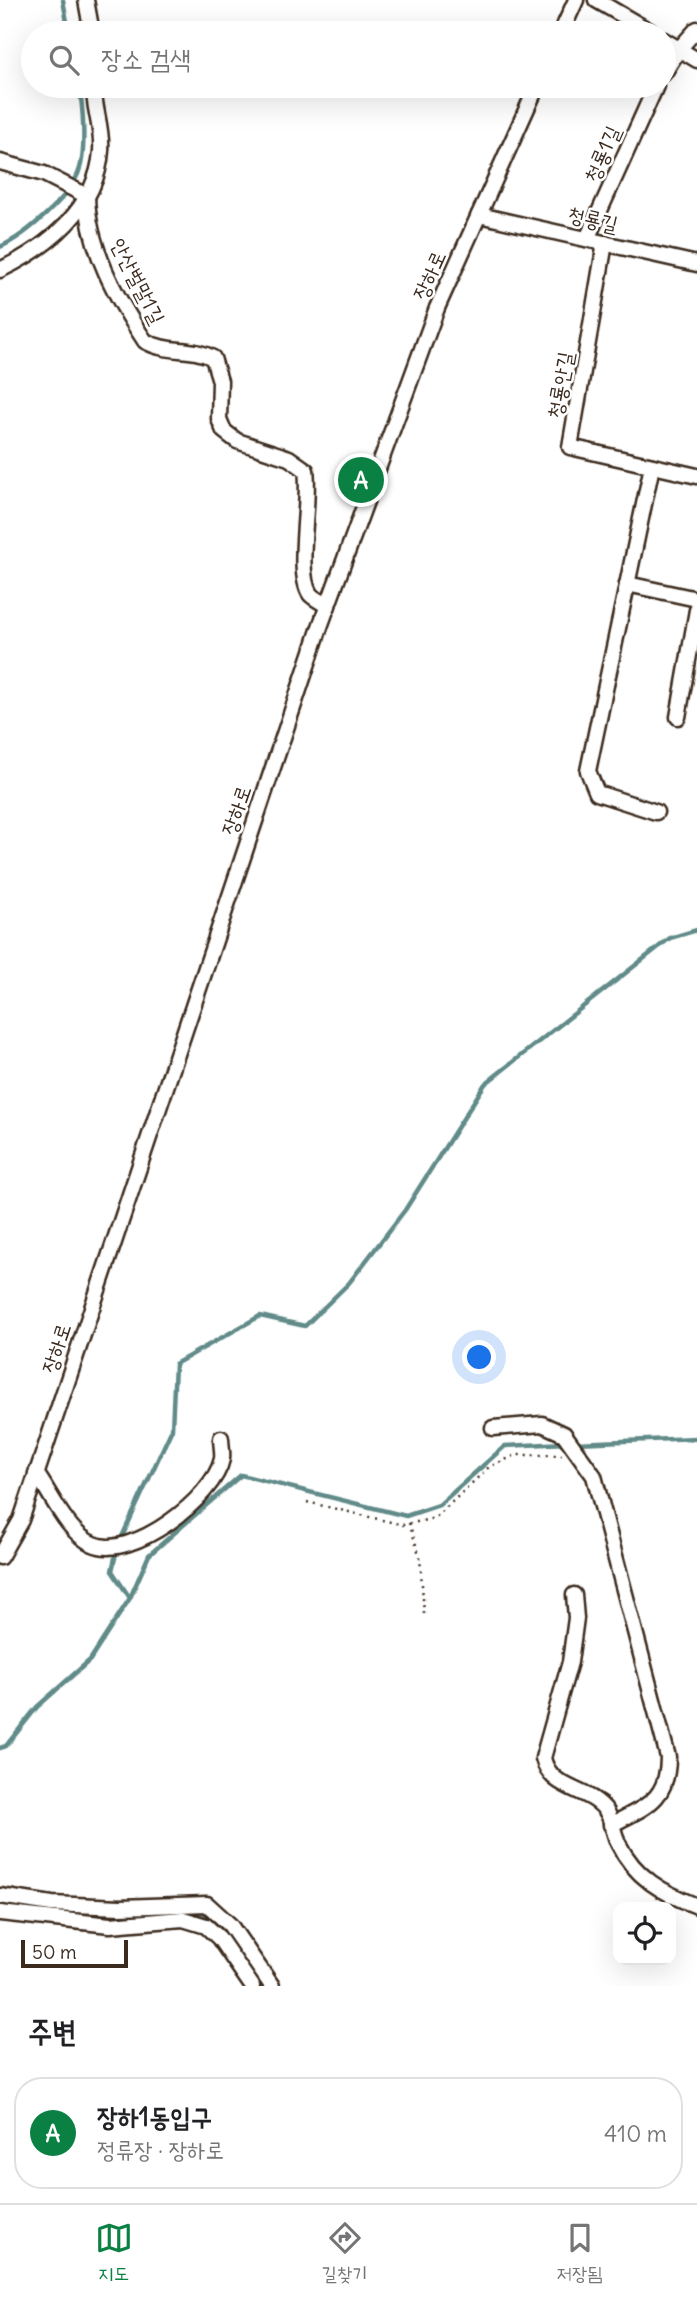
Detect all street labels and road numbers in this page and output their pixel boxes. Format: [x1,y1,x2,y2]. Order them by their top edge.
street label: 청룡1길 [578,121,626,186]
street label: 청룡길 [565,200,621,238]
street label: 안산벌말1길 [105,234,171,329]
street label: 장하로 [406,246,452,304]
street label: 청룡안길 [541,349,579,421]
street label: 장하로 [215,782,257,838]
street label: 장하로 [35,1320,77,1376]

